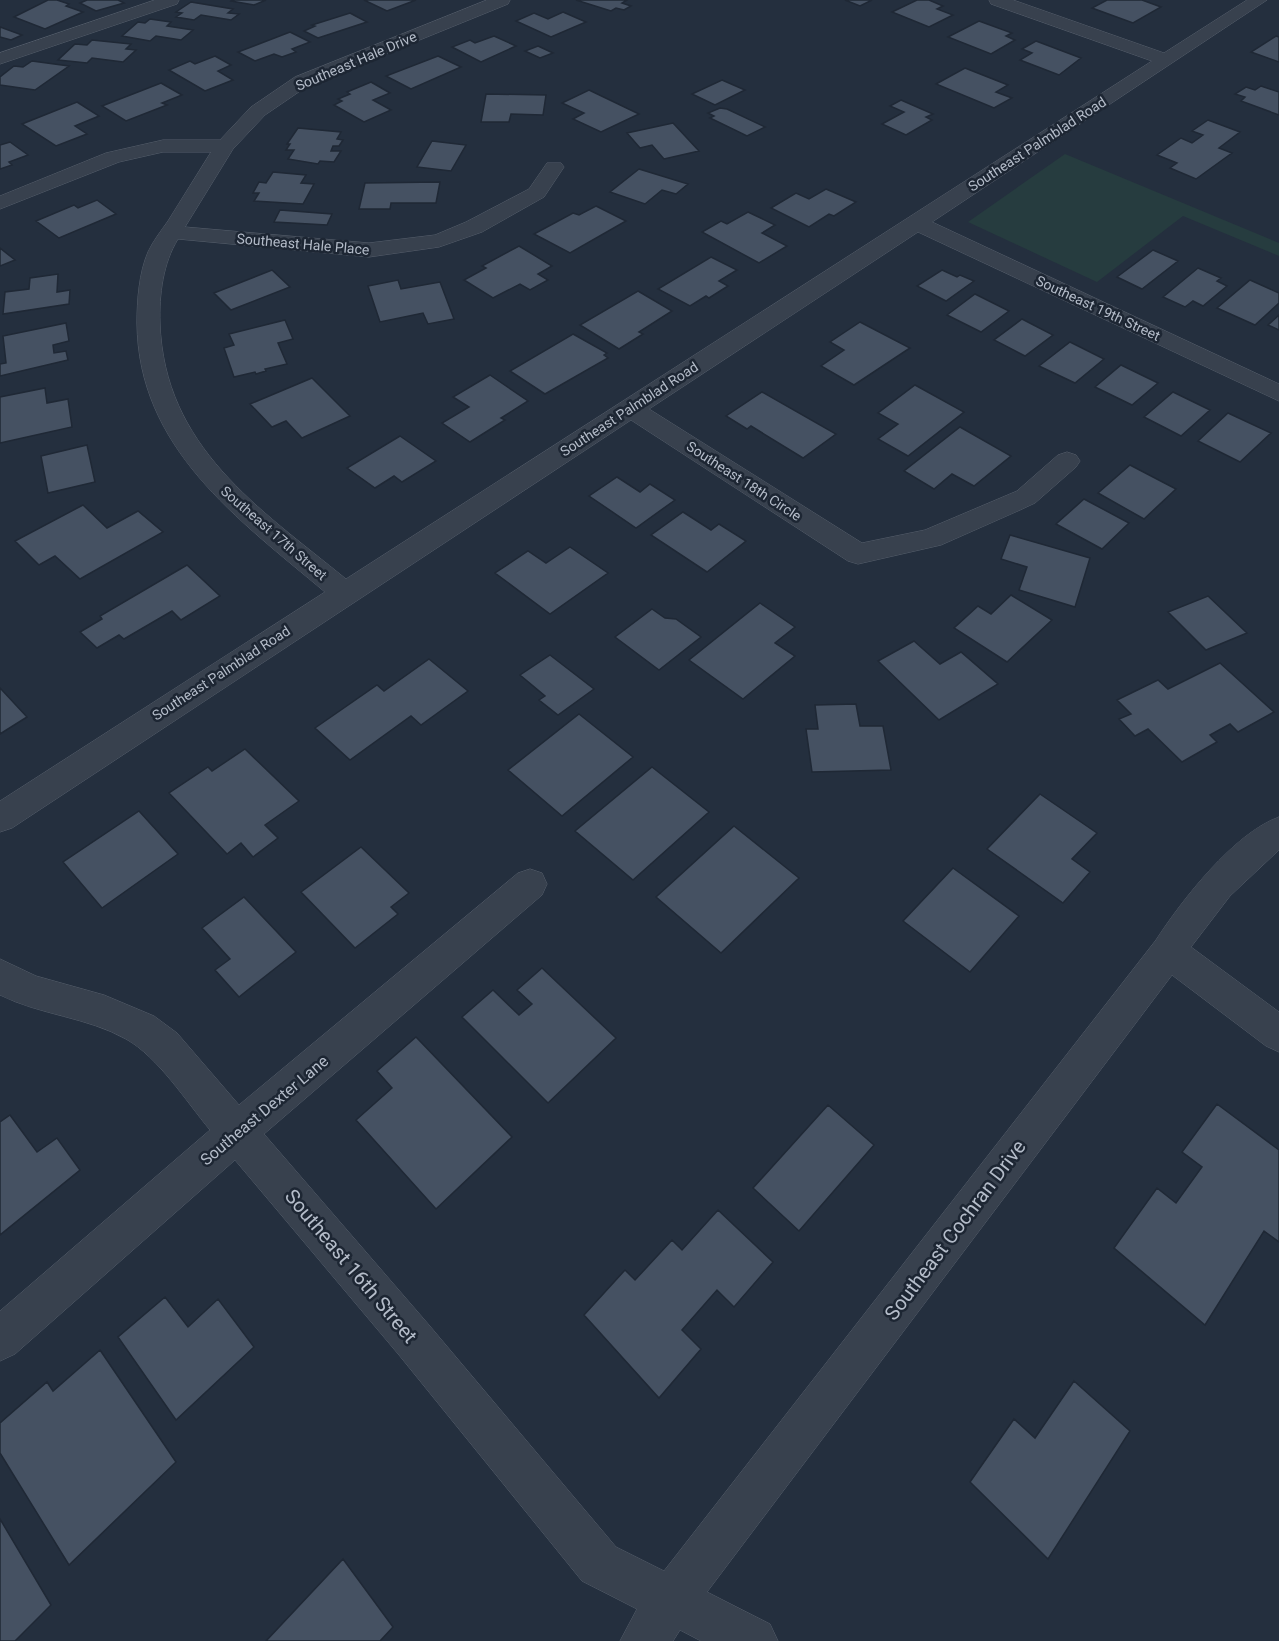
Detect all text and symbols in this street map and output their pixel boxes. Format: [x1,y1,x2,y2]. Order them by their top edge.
street label: Southeast Hale Drive [293,28,419,94]
street label: Southeast Palmblad Road [965,93,1109,195]
street label: Southeast Hale Place [236,230,370,258]
street label: Southeast 19th Street [1033,272,1163,344]
street label: Southeast Palmblad Road [557,358,701,460]
street label: Southeast 18th Circle [684,438,804,524]
street label: Southeast 17th Street [218,483,331,584]
street label: Southeast Palmblad Road [149,622,293,724]
street label: Southeast Dexter Lane [197,1051,332,1169]
street label: Southeast Cochran Drive [879,1135,1031,1325]
street label: Southeast 16th Street [280,1184,422,1348]

